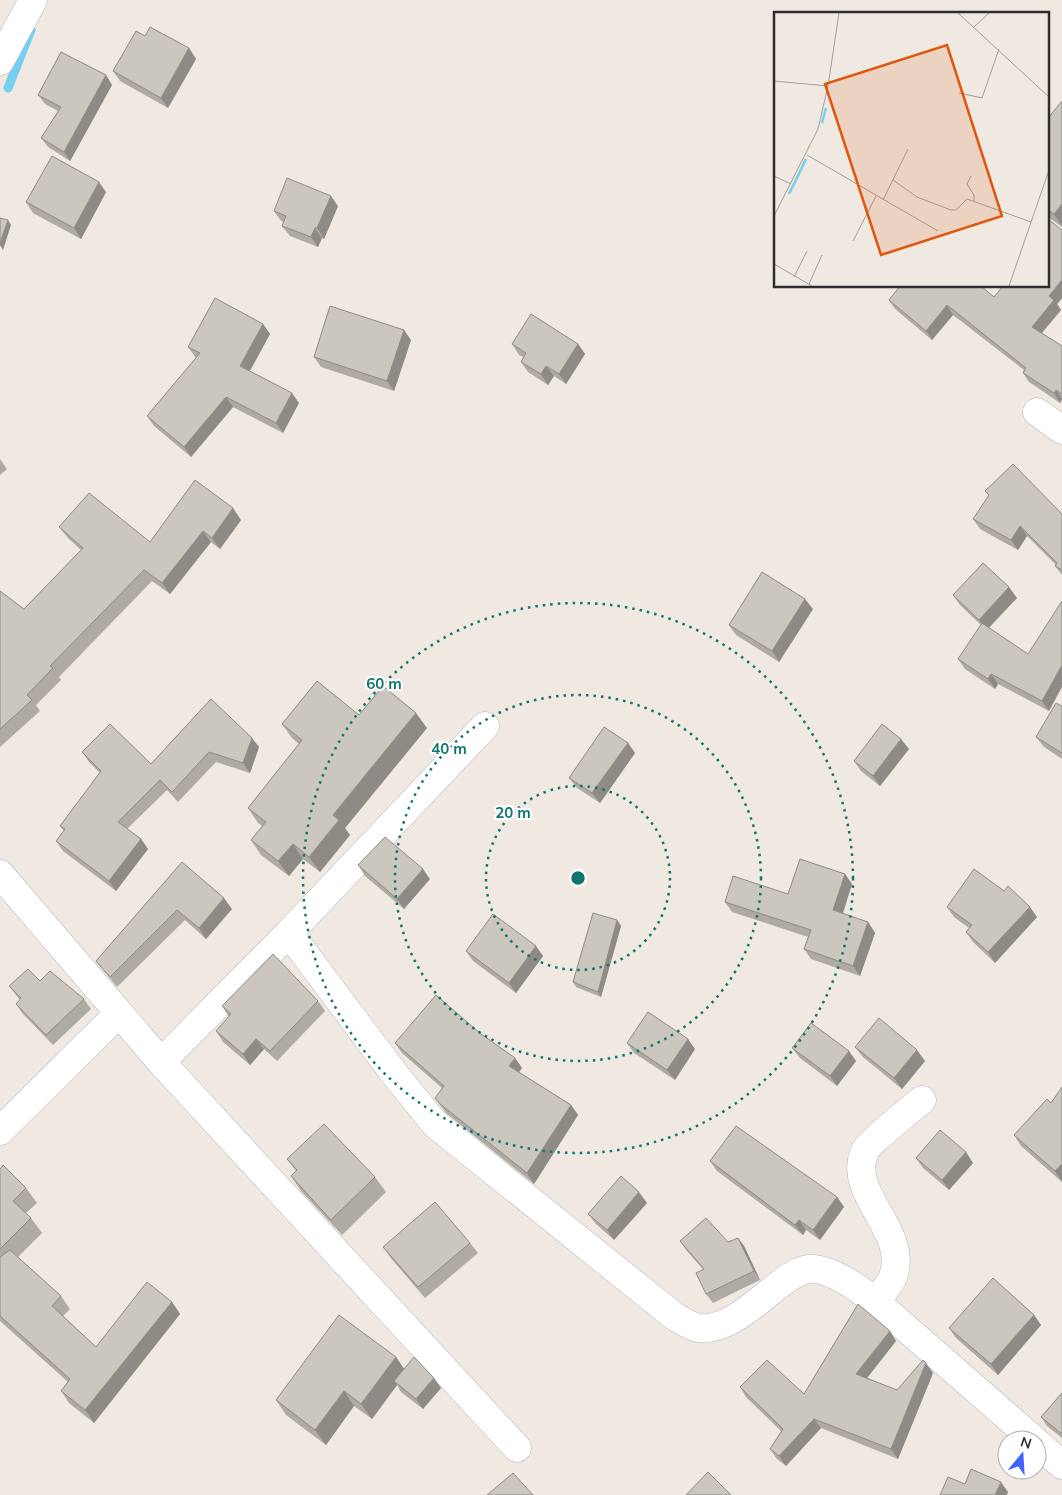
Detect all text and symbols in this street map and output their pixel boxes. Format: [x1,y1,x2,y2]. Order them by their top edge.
inset map [774,12,1050,288]
text: 60 m [366,674,402,693]
text: 40 m [431,739,467,758]
text: 20 m [495,803,531,822]
centre of rings [569,869,587,887]
north arrow [997,1430,1047,1480]
text: N [1018,1432,1034,1453]

